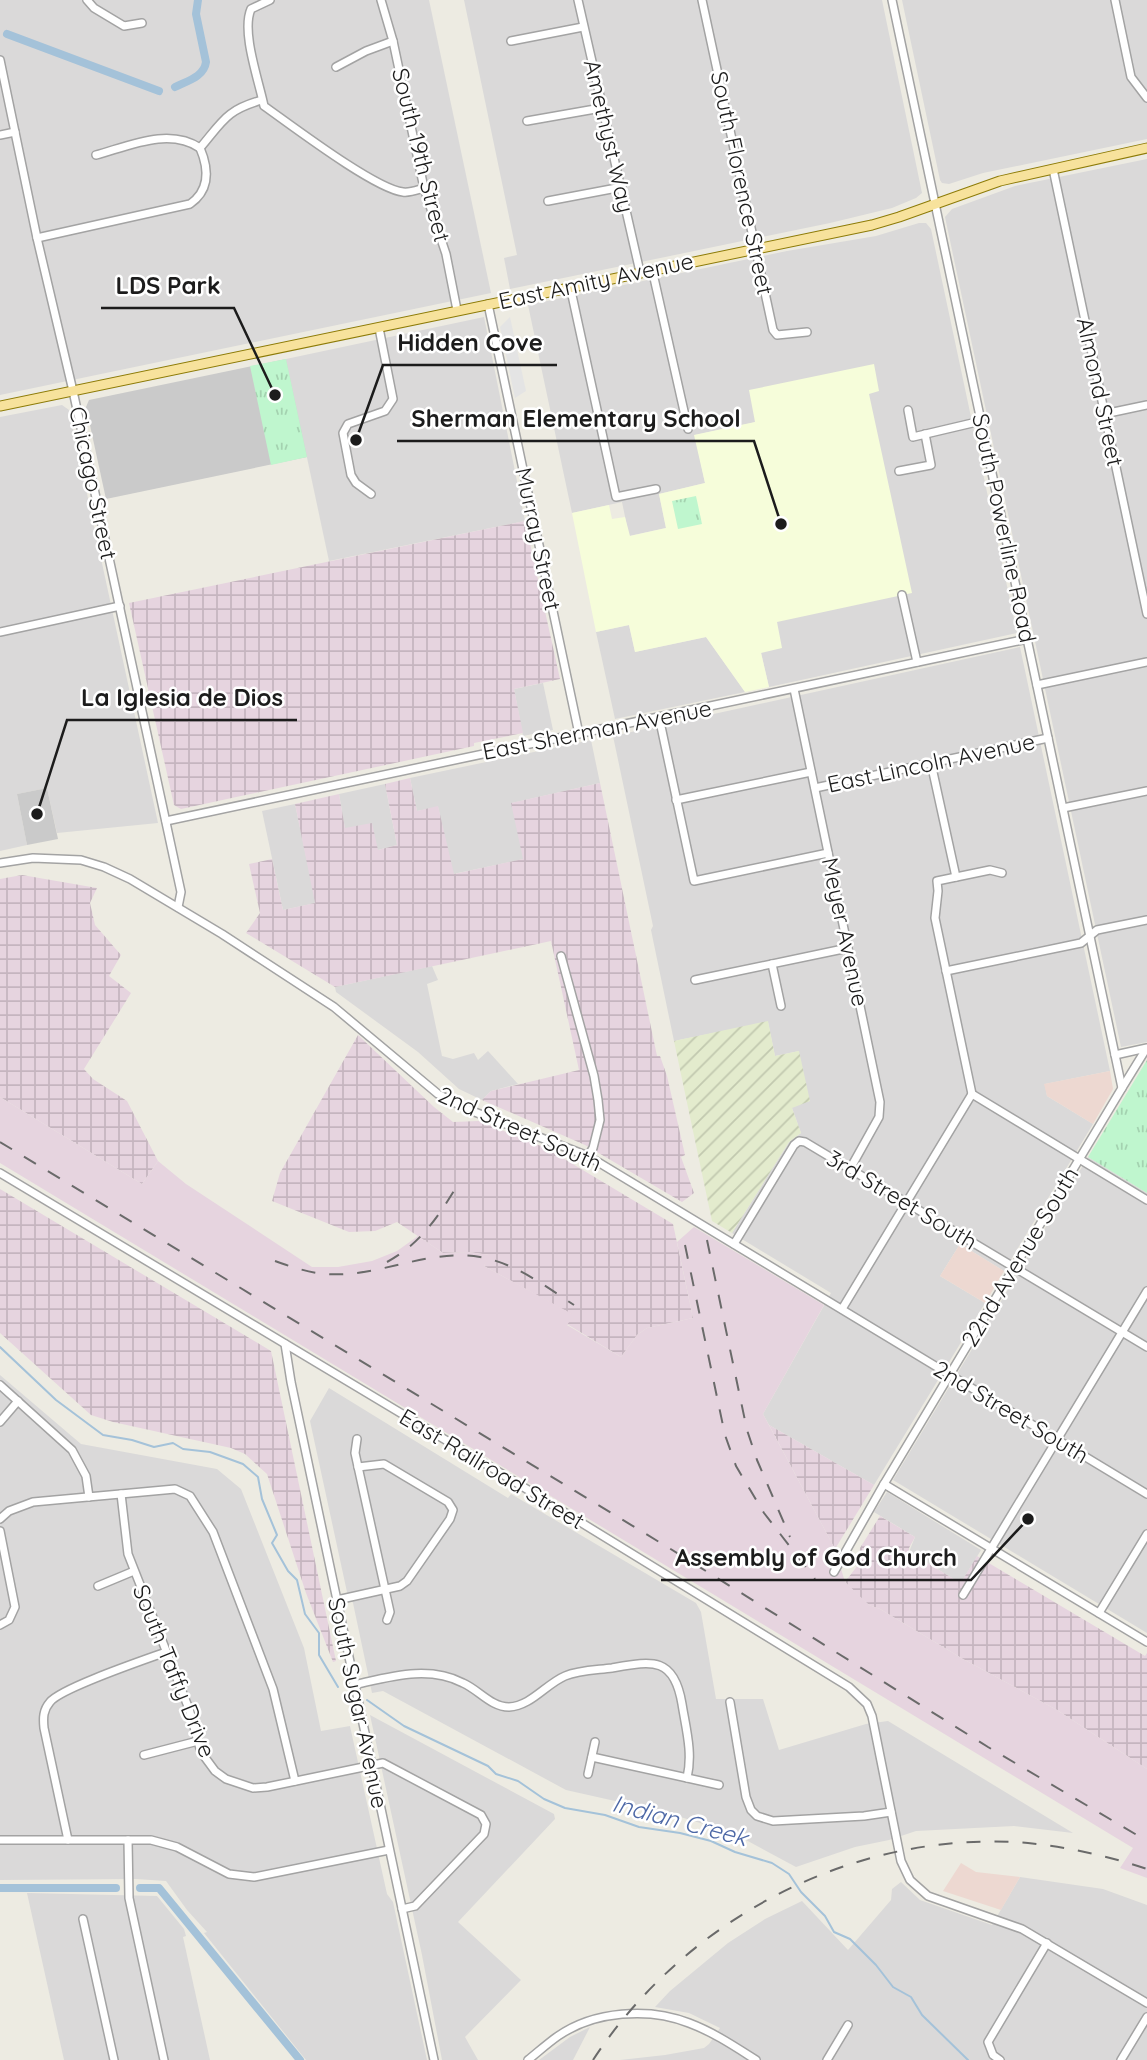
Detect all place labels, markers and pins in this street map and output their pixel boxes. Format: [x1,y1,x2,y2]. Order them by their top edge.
callout: LDS Park [101,263,234,308]
callout: Hidden Cove [383,320,557,365]
callout: Sherman Elementary School [397,396,754,441]
callout: La Iglesia de Dios [67,675,297,720]
callout: Assembly of God Church [661,1535,971,1580]

